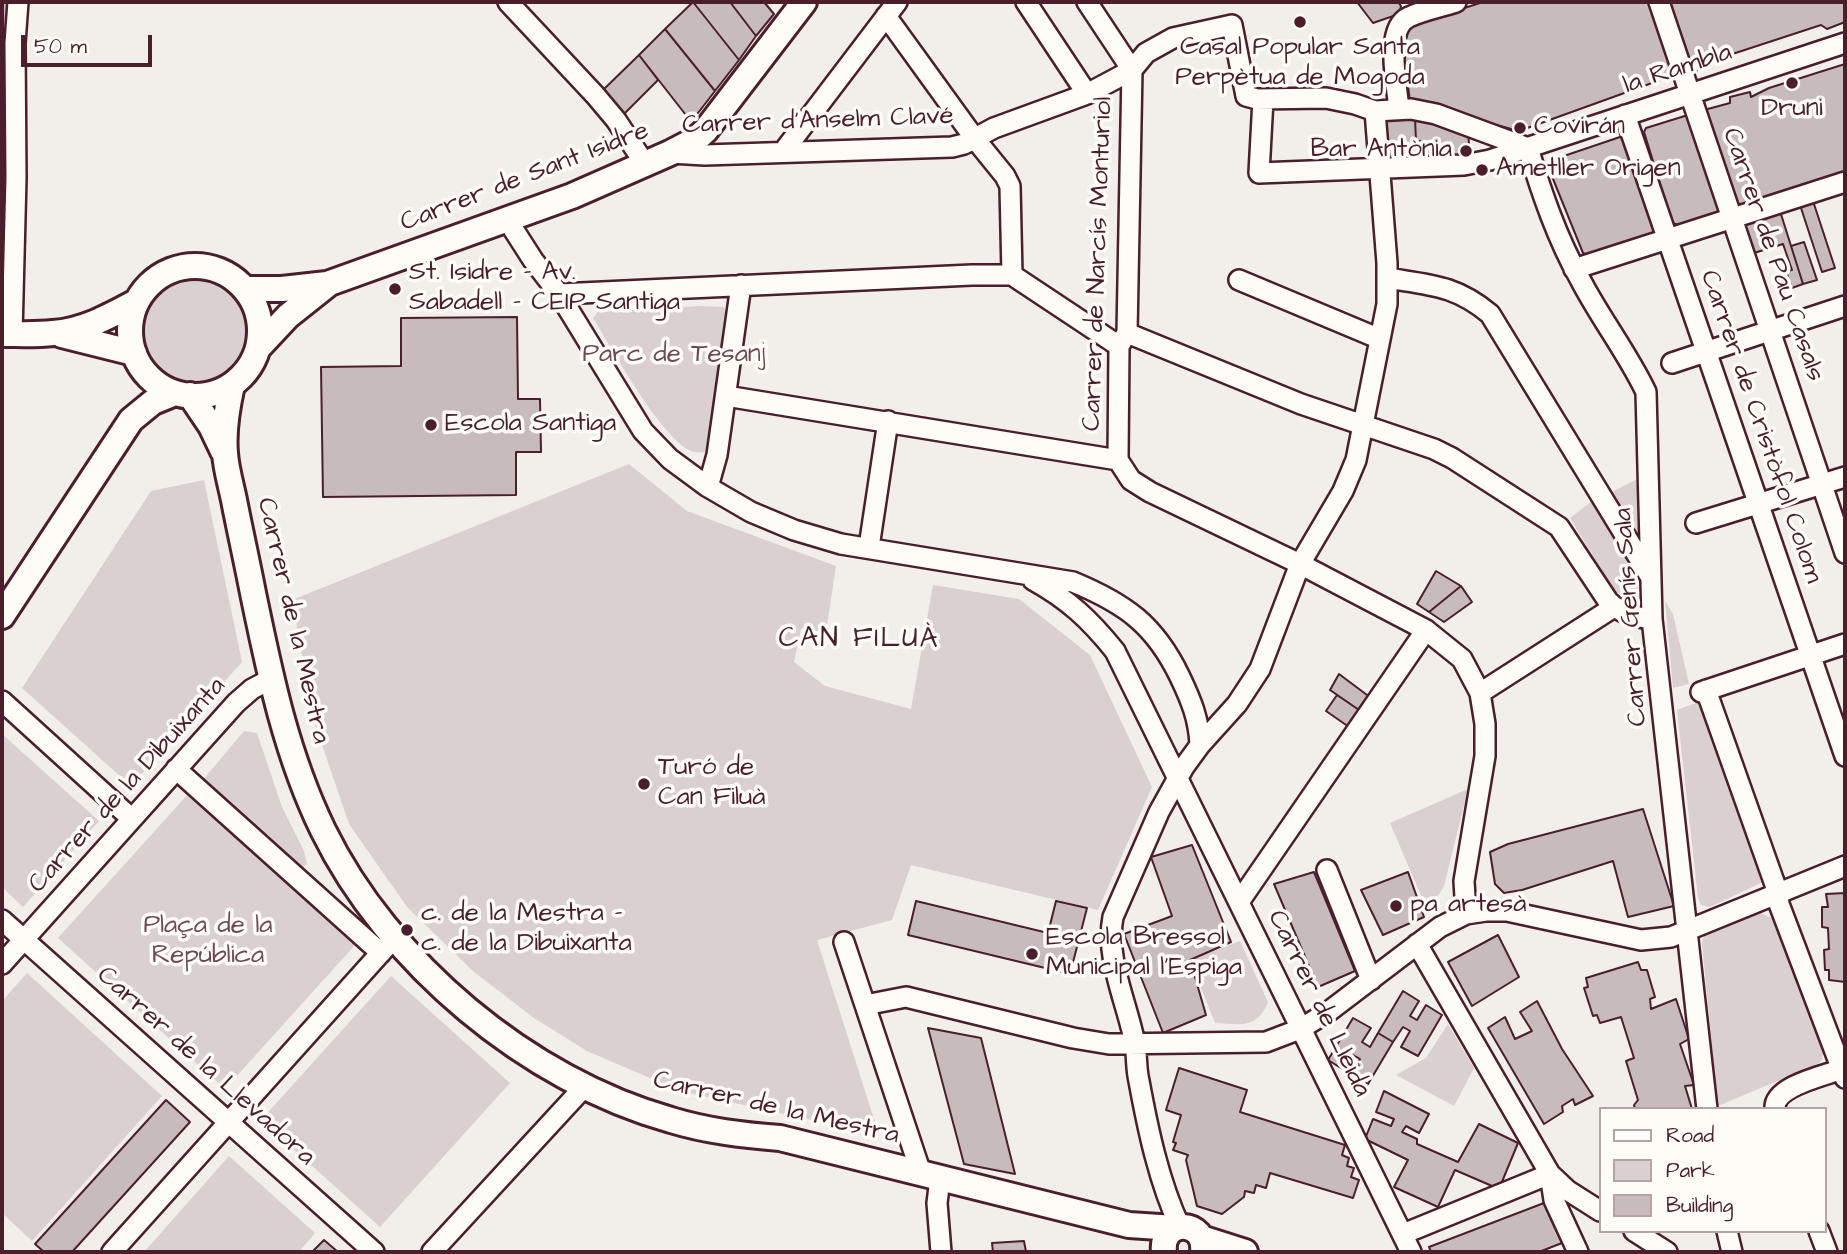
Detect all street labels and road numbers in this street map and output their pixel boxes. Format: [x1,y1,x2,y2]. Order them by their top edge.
street label: la Rambla [1620,38,1736,102]
street label: Carrer de Narcís Monturiol [1078,96,1120,432]
street label: Carrer d'Anselm Clavé [682,102,954,142]
street label: Carrer de Sant Isidre [396,116,654,240]
street label: Carrer de Pau Casals [1714,124,1830,386]
street label: Carrer de Cristòfol Colom [1692,267,1828,587]
street label: Carrer de la Mestra [249,495,335,747]
street label: Carrer Genís Sala [1609,507,1655,727]
street label: Carrer de la Dibuixanta [23,672,233,900]
street label: Carrer de Lleida [1259,906,1377,1102]
street label: Carrer de la Llevadora [89,961,321,1173]
street label: Carrer de la Mestra [650,1066,902,1152]

